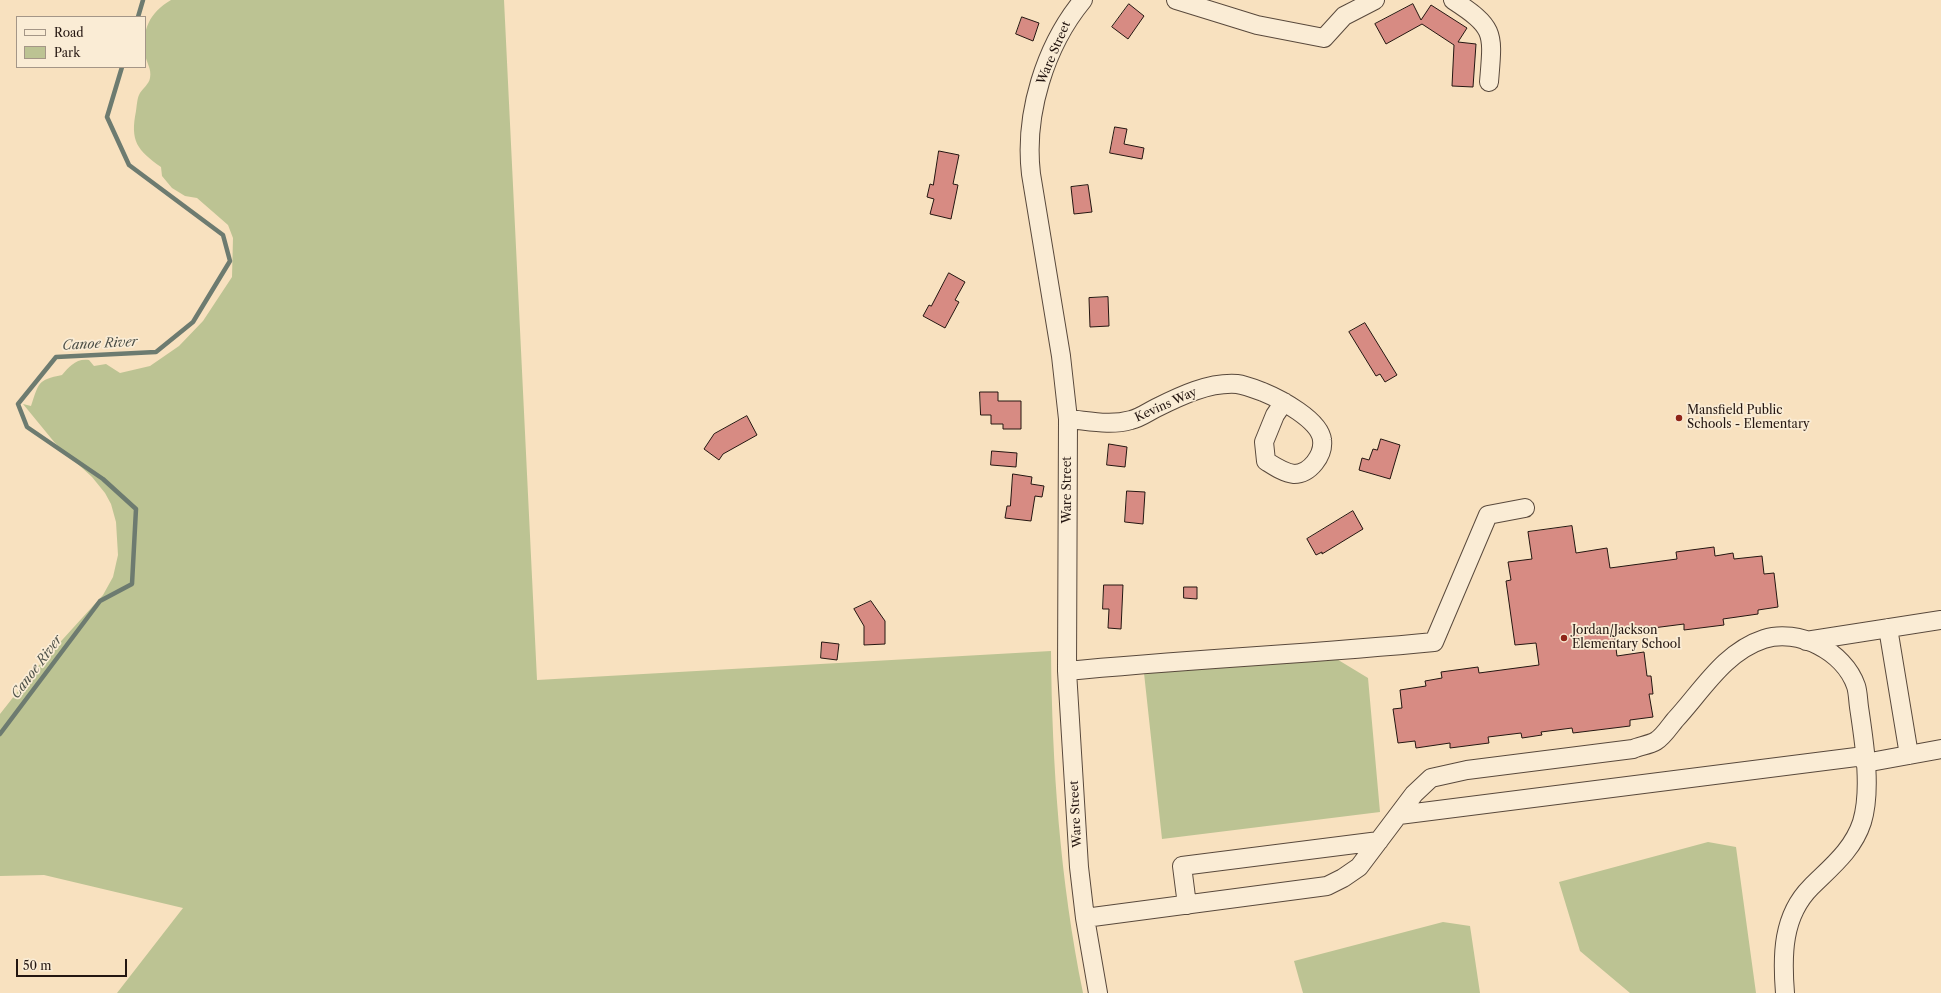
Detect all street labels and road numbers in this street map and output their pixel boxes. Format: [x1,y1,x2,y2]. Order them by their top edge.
street label: Ware Street [1034,19,1074,87]
street label: Kevins Way [1133,385,1199,425]
street label: Ware Street [1061,456,1075,524]
street label: Ware Street [1067,780,1085,848]

